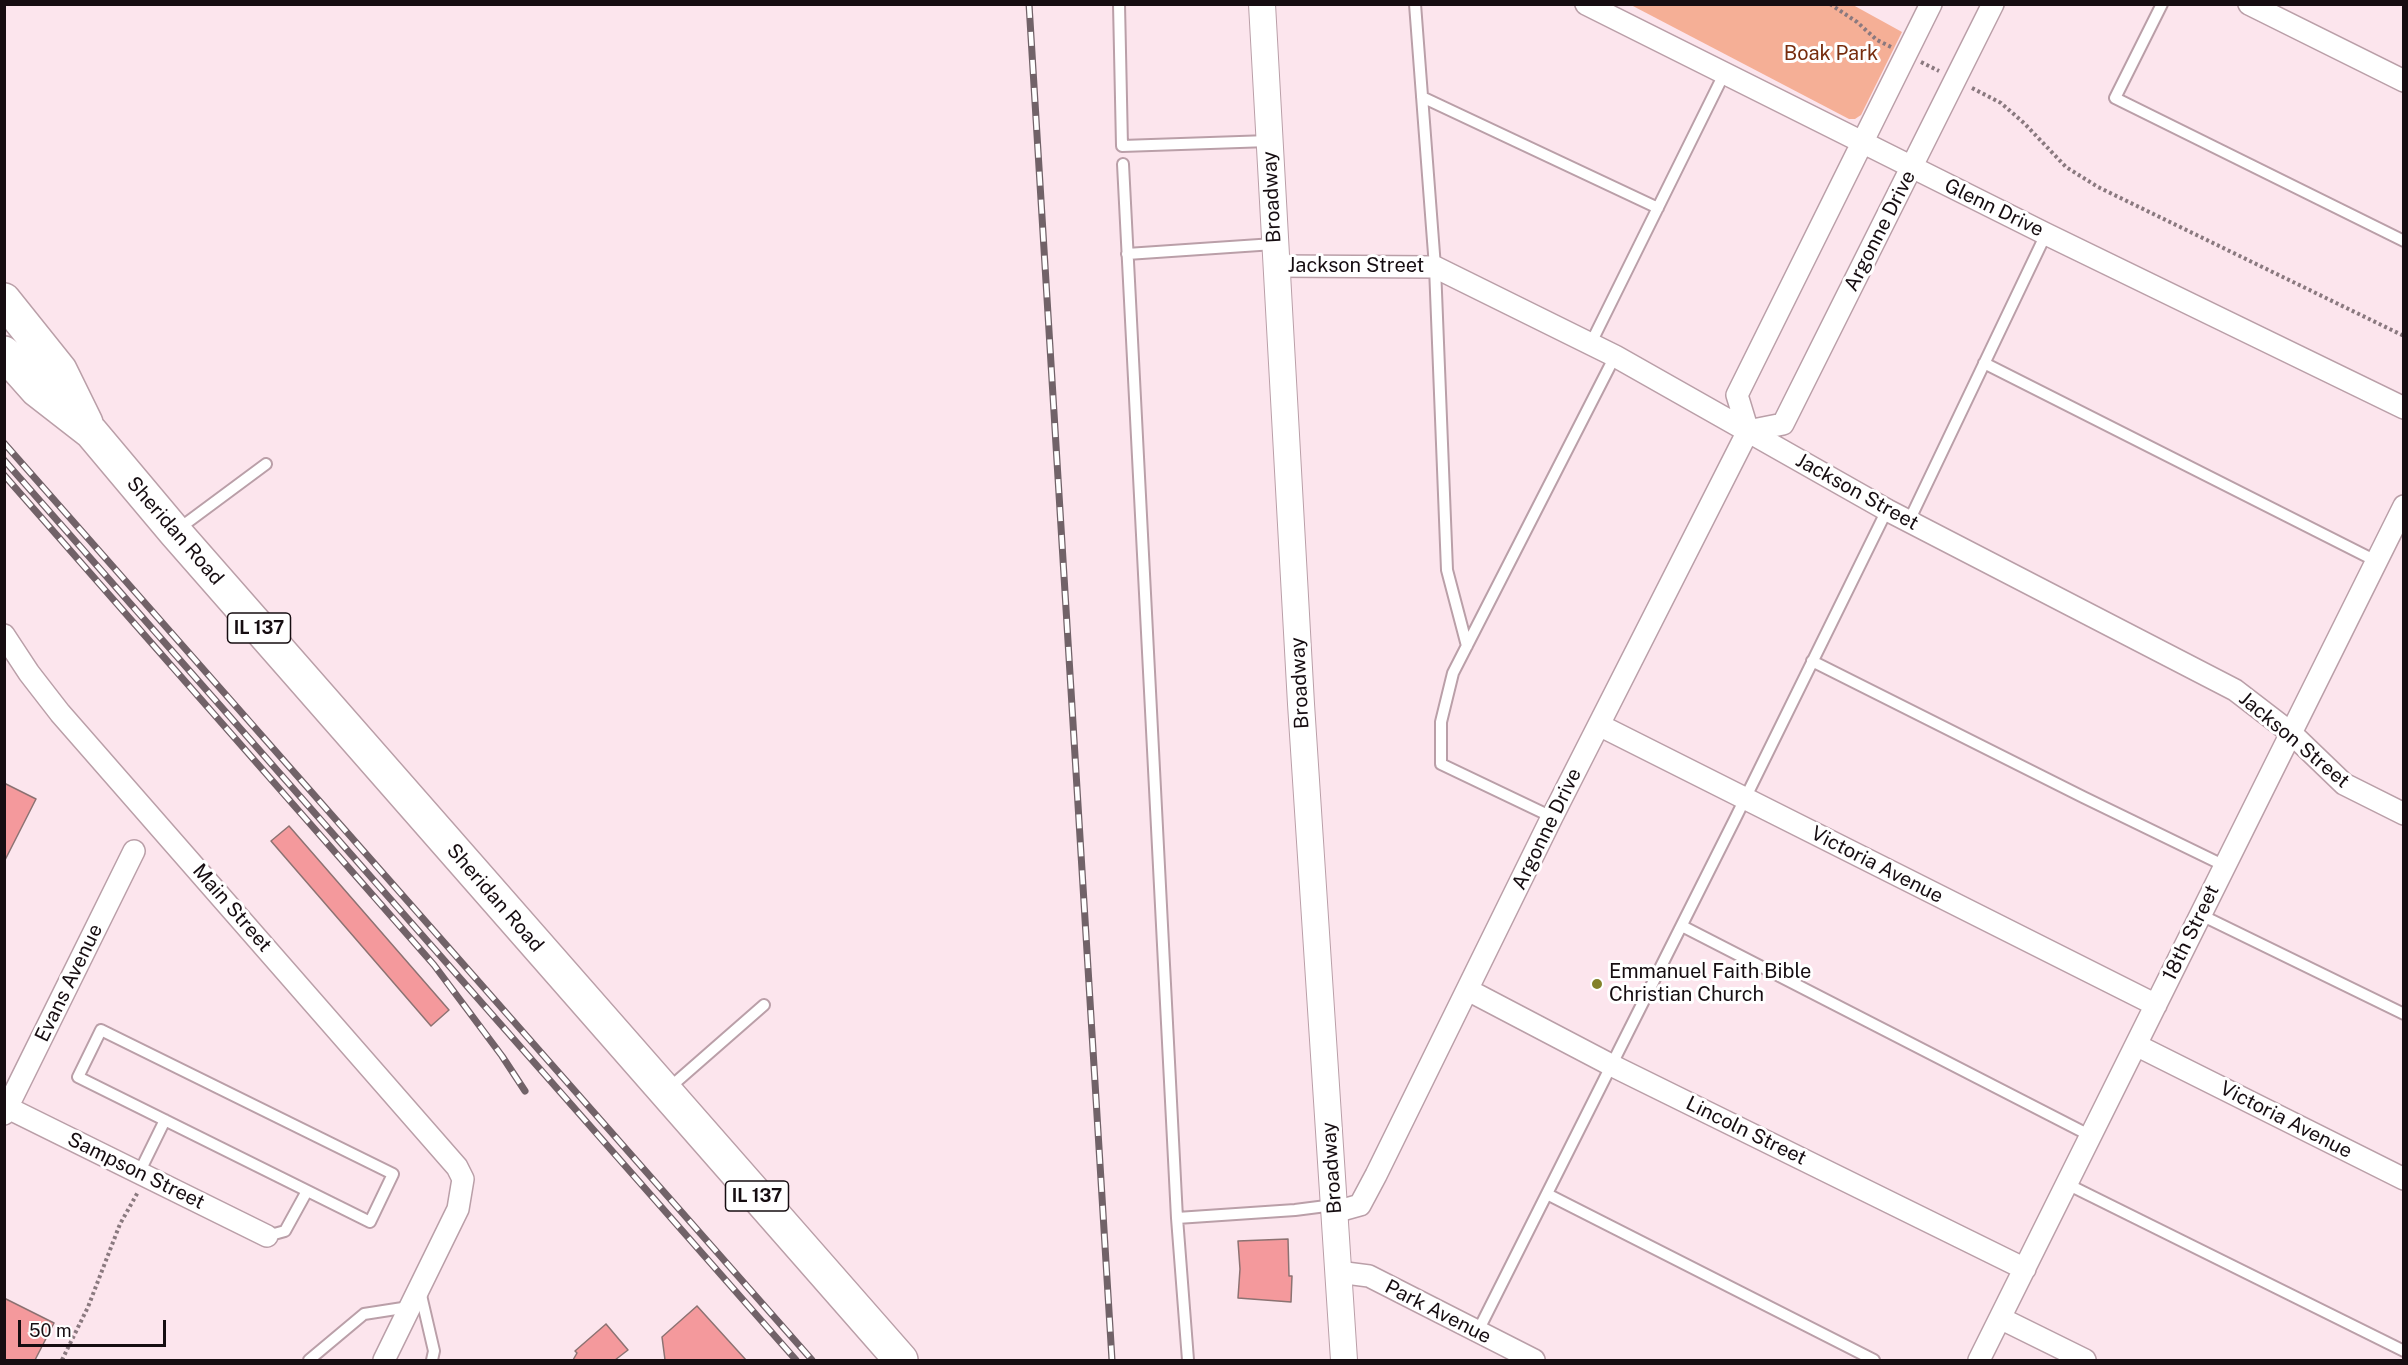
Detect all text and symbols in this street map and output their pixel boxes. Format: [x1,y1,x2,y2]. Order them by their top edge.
park label: Boak Park [1784,42,1878,66]
street label: Broadway [1258,150,1286,244]
street label: Argonne Drive [1839,167,1921,295]
street label: Glenn Drive [1940,174,2048,242]
street label: Jackson Street [1288,254,1424,278]
street label: Jackson Street [1791,448,1923,536]
street label: Sheridan Road [121,472,229,590]
road number: IL 137 [228,613,290,643]
street label: Broadway [1286,636,1314,730]
street label: Jackson Street [2234,687,2354,793]
street label: Argonne Drive [1507,764,1587,894]
street label: Victoria Avenue [1807,821,1947,909]
street label: Sheridan Road [441,839,549,957]
street label: Main Street [187,859,277,957]
street label: 18th Street [2157,881,2225,985]
street label: Evans Avenue [30,920,108,1046]
place label: Emmanuel Faith Bible Christian Church [1609,960,1811,1007]
marker: Emmanuel Faith Bible Christian Church [1590,977,1604,991]
street label: Victoria Avenue [2216,1076,2356,1164]
street label: Lincoln Street [1682,1091,1810,1171]
street label: Broadway [1317,1121,1347,1215]
street label: Sampson Street [63,1127,209,1215]
road number: IL 137 [726,1181,789,1211]
street label: Park Avenue [1381,1275,1495,1349]
scale bar [21,1308,170,1346]
text: 50 m [29,1320,72,1341]

